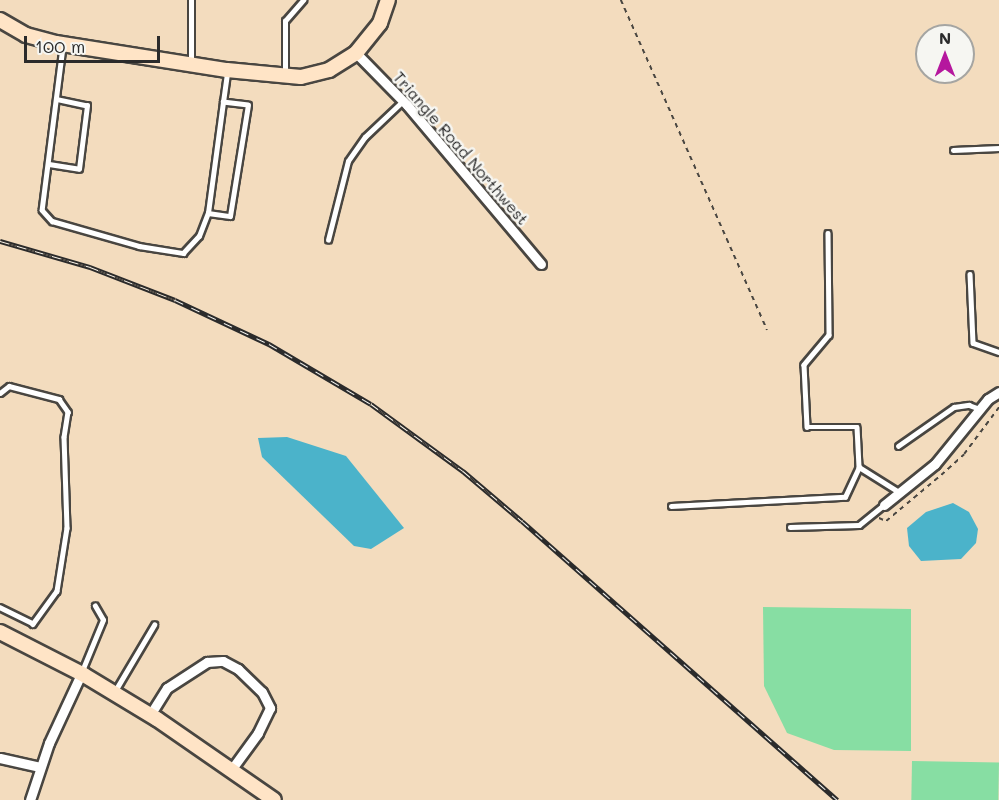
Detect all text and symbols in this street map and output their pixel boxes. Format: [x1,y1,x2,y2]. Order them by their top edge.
scale bar [27,24,164,62]
north arrow [915,24,975,84]
text: N [939,27,951,48]
text: 100 m [35,34,85,58]
street label: Triangle Road Northwest [389,68,533,228]

